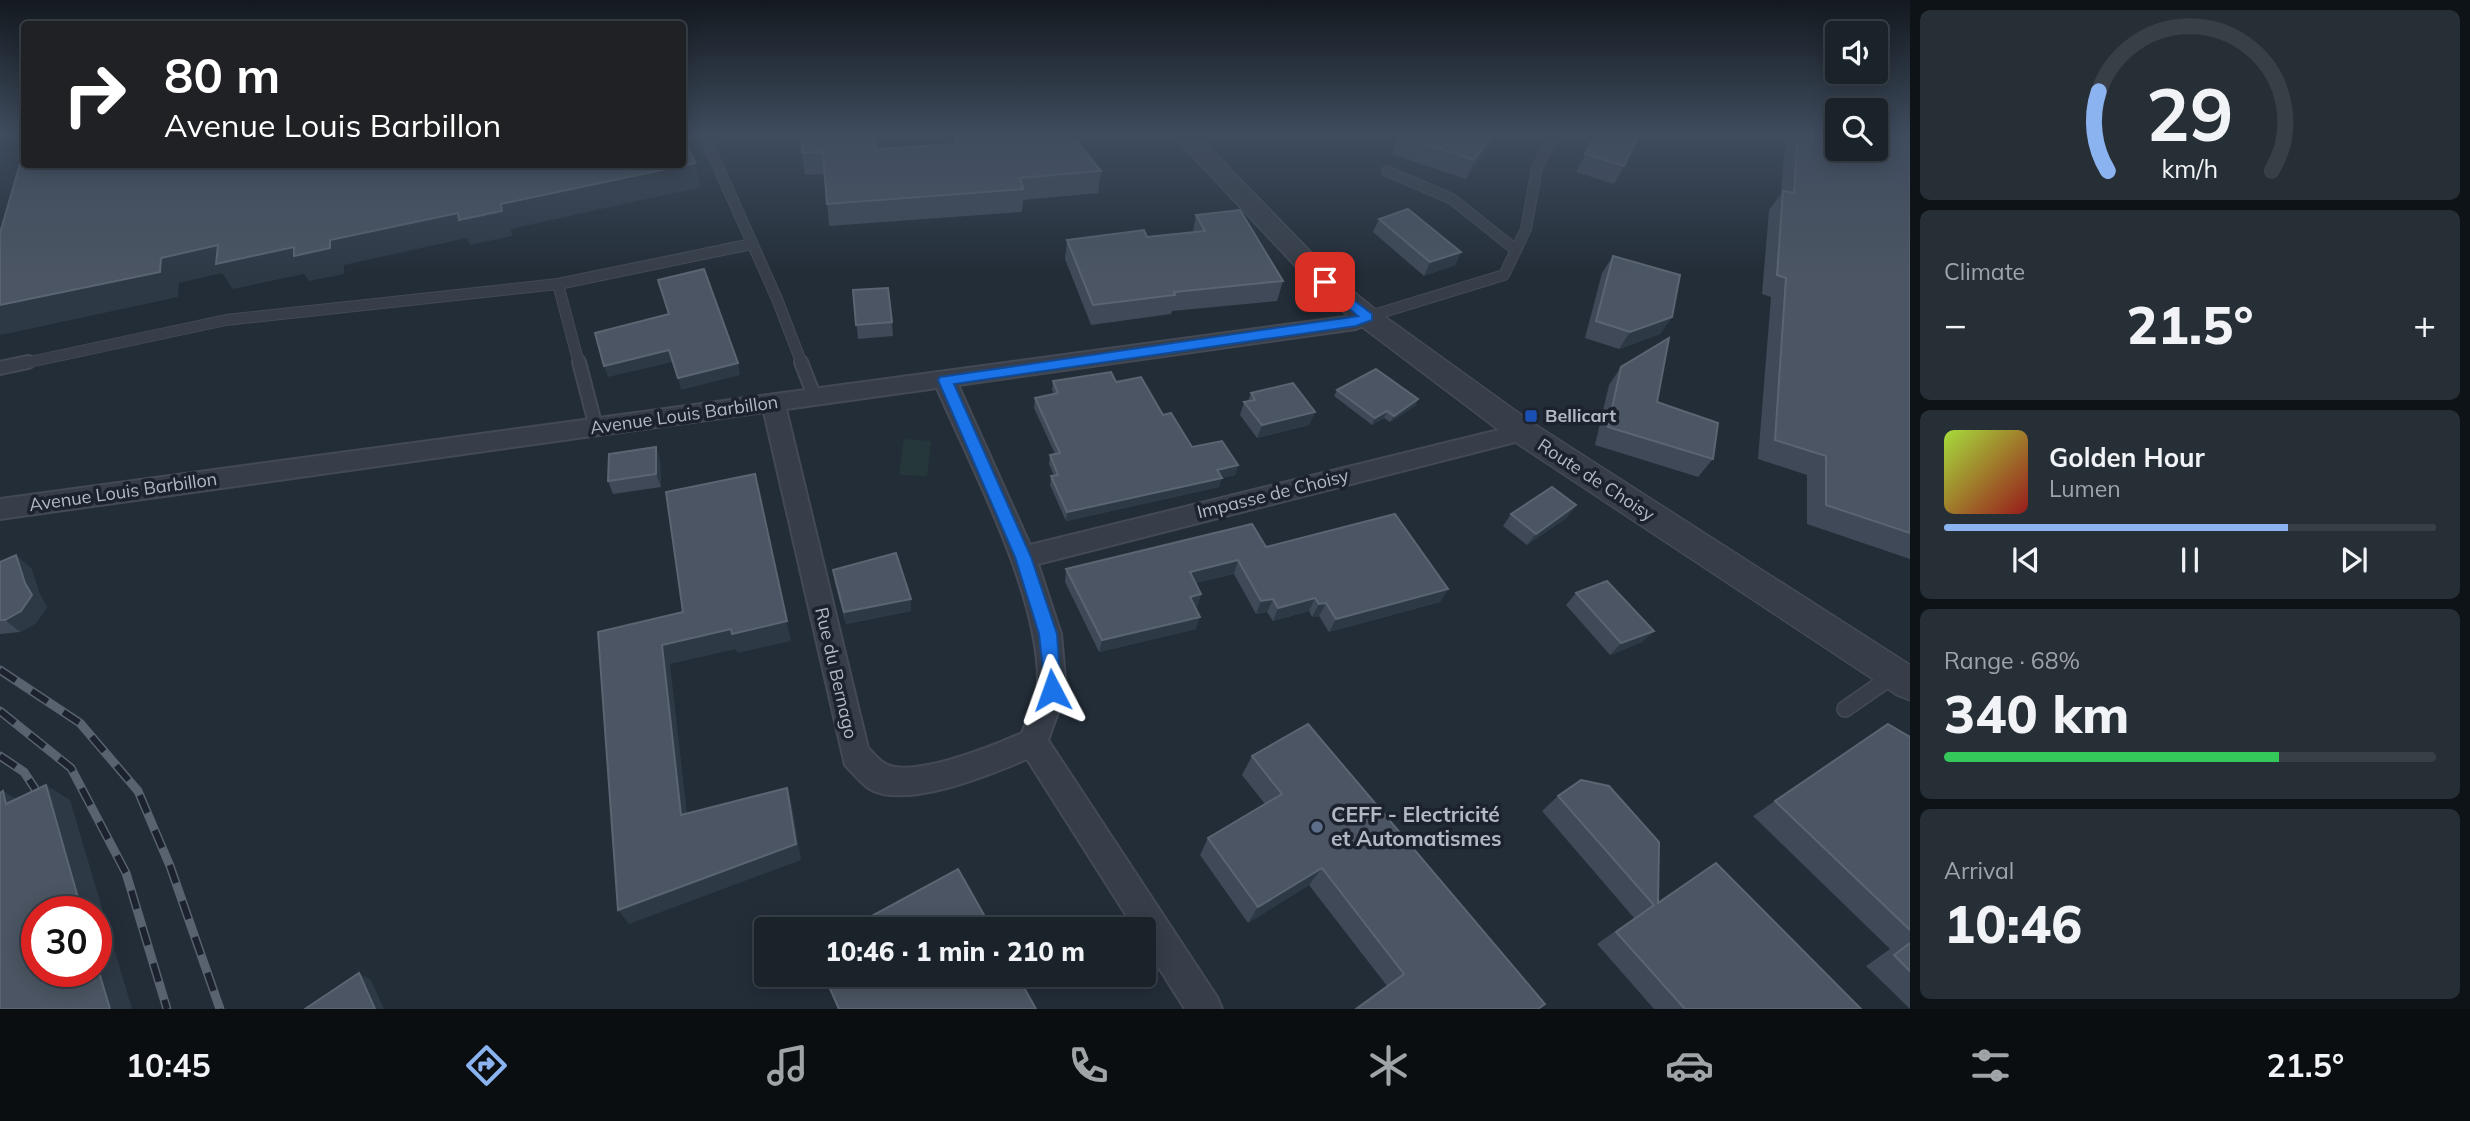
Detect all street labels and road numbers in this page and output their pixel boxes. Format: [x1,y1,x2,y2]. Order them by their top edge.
street label: Avenue Louis Barbillon [588,390,779,439]
street label: Route de Choisy [1534,433,1659,526]
street label: Impasse de Choisy [1195,463,1351,523]
street label: Avenue Louis Barbillon [27,467,218,516]
street label: Rue du Bernago [810,605,863,741]

